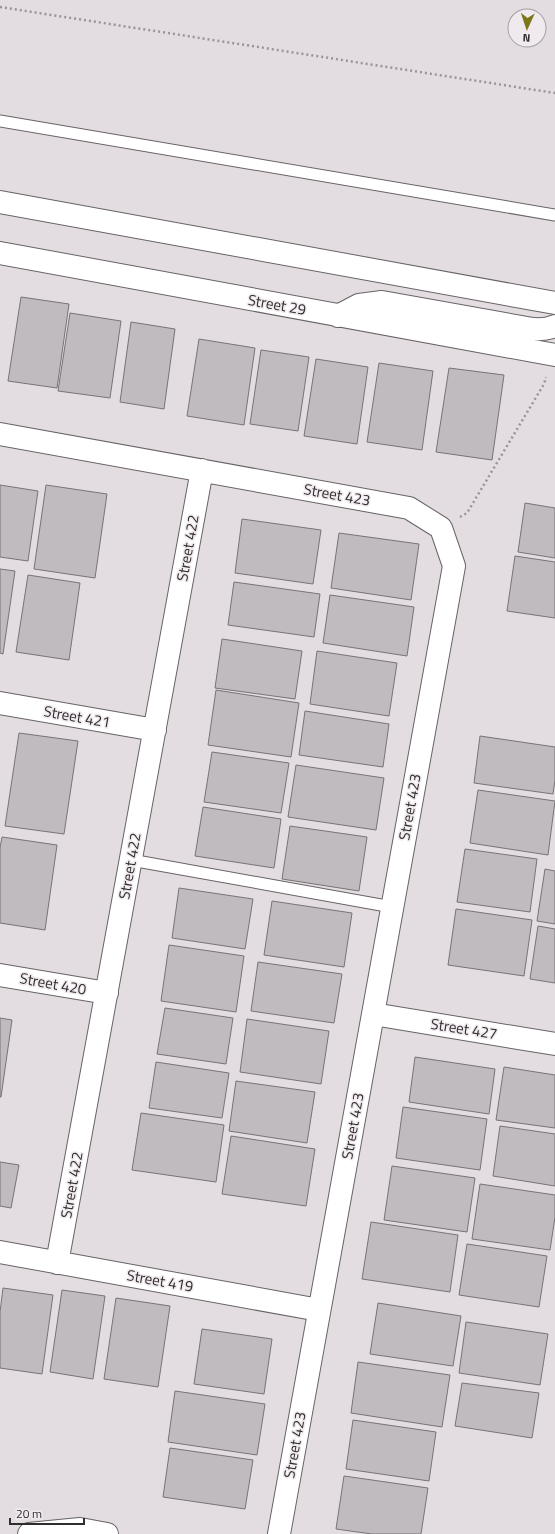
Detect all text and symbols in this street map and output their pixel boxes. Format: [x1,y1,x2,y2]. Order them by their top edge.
north arrow [507,8,547,48]
text: N [522,30,531,46]
street label: Street 29 [246,288,308,321]
street label: Street 423 [302,477,372,512]
street label: Street 422 [170,513,205,583]
street label: Street 421 [42,699,112,734]
street label: Street 423 [392,772,427,842]
street label: Street 422 [112,831,147,901]
street label: Street 420 [18,966,88,1001]
street label: Street 427 [429,1012,499,1045]
street label: Street 423 [335,1091,370,1161]
street label: Street 422 [54,1150,89,1220]
street label: Street 419 [125,1263,195,1298]
street label: Street 423 [277,1410,312,1480]
scale bar [10,1500,84,1526]
text: 20 m [16,1504,42,1523]

